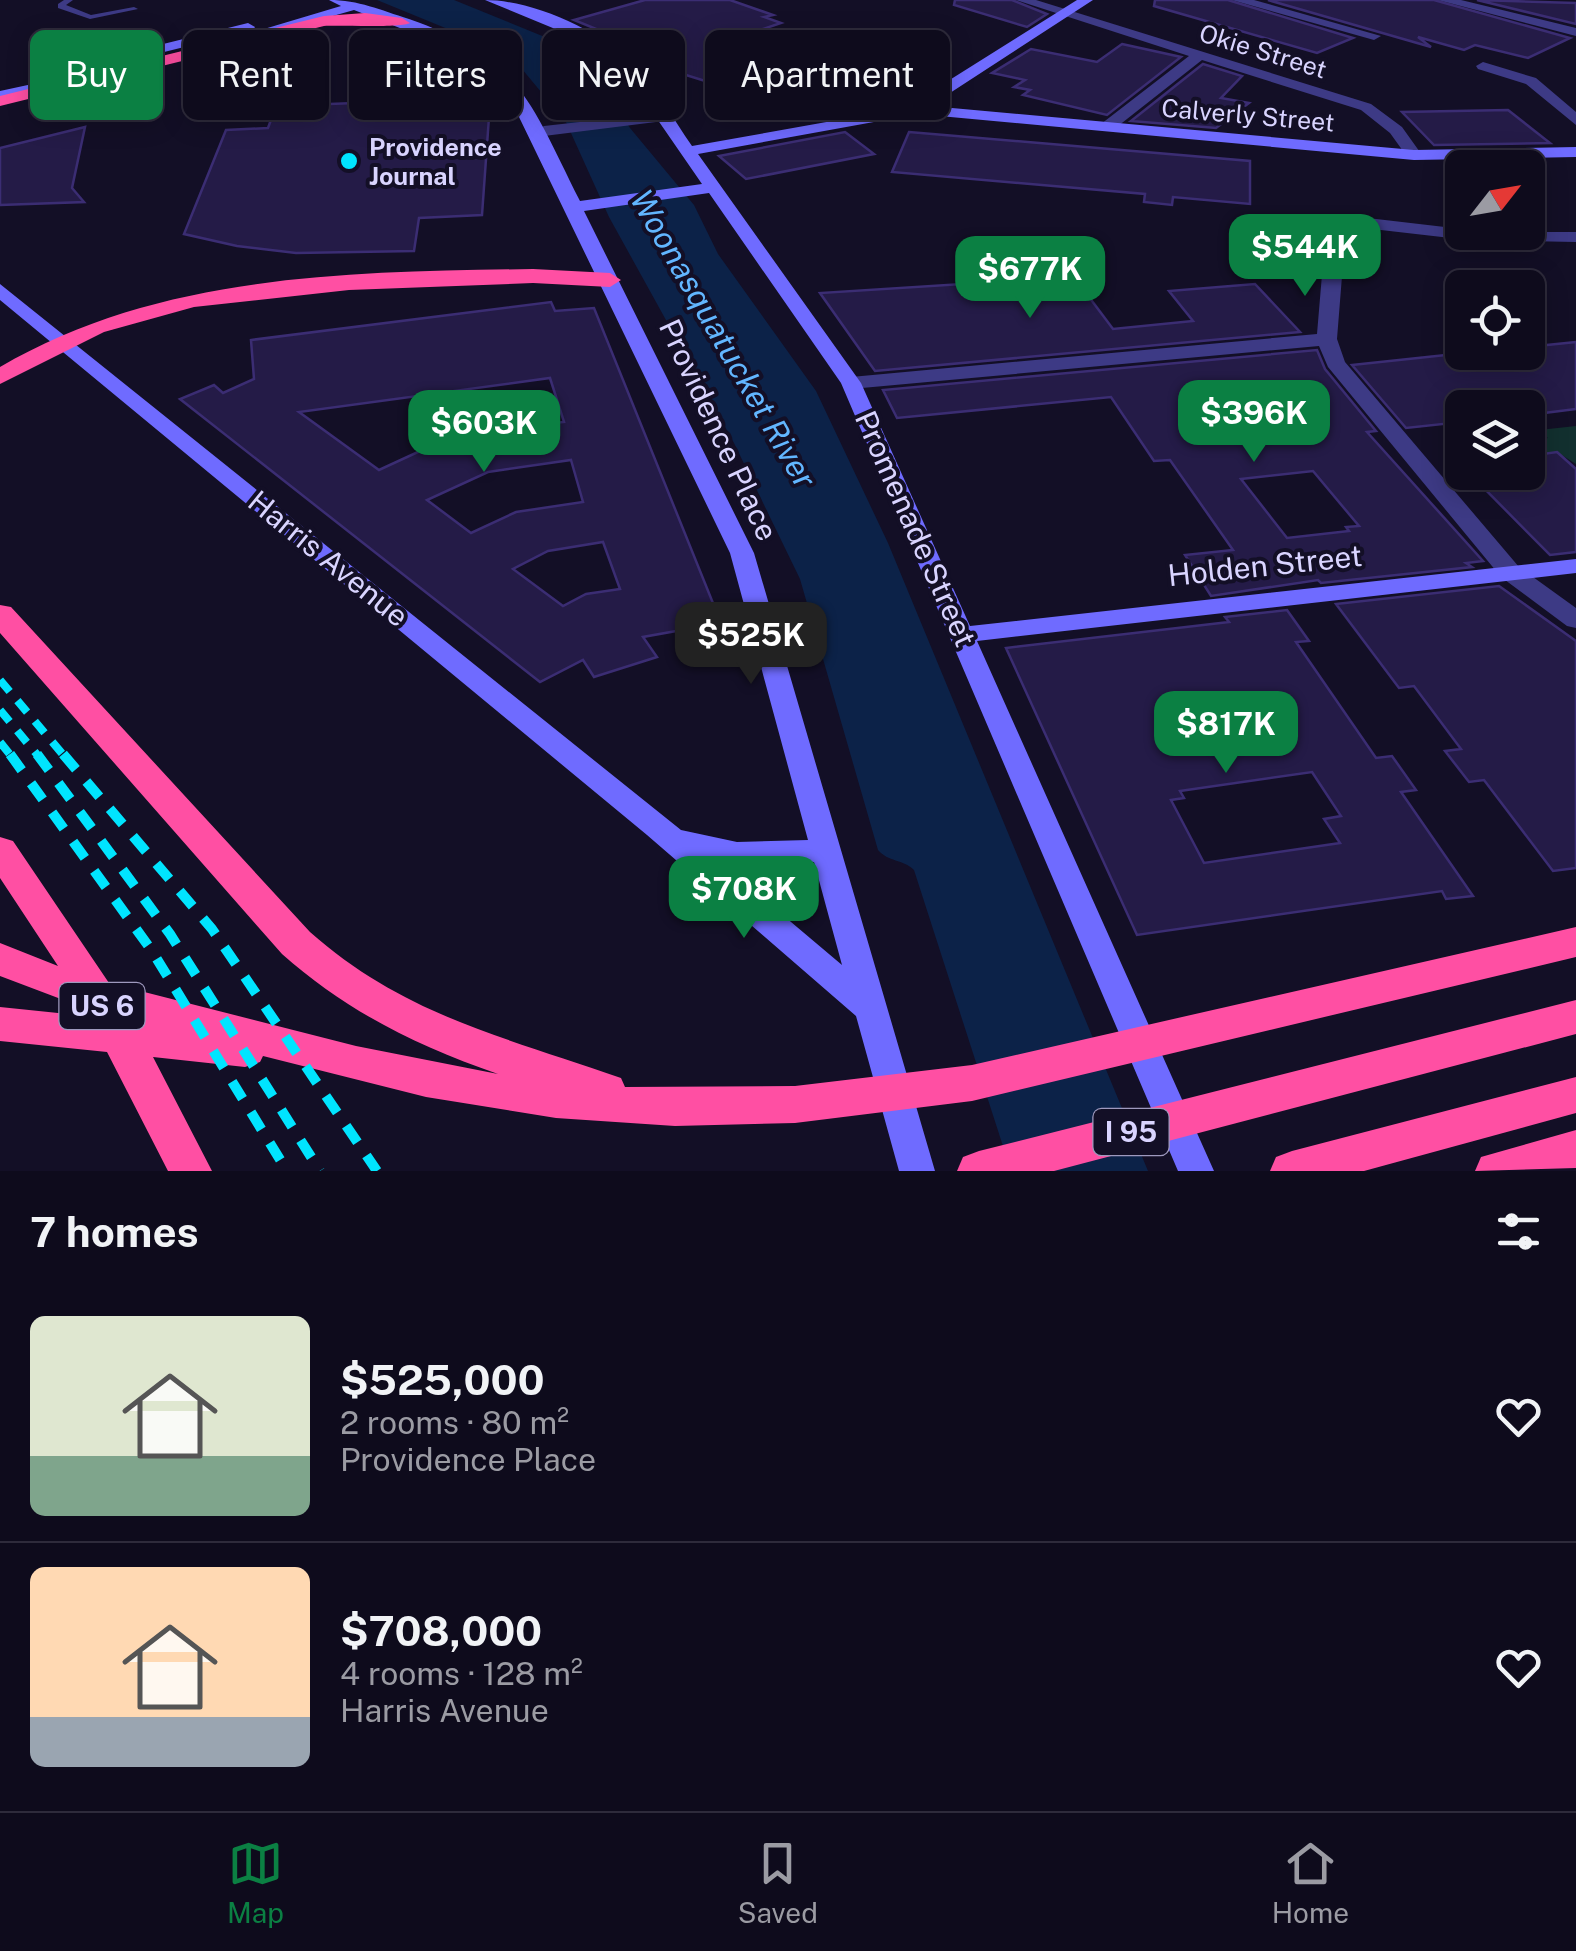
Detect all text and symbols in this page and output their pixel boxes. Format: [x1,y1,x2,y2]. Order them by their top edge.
street label: Okie Street [1196,17,1330,85]
chip: Buy [30,30,163,120]
chip: Rent [183,30,329,120]
chip: Filters [349,30,522,120]
chip: New [542,30,685,120]
chip: Apartment [705,30,950,120]
street label: Calverly Street [1160,92,1336,138]
place label: Providence Journal [369,132,502,191]
marker: Providence Journal [338,150,360,172]
north arrow [1445,150,1545,250]
map controls [1445,150,1545,490]
water label: Woonasquatucket River [623,183,824,495]
pin: $544K [1235,214,1375,299]
text: $544K [1251,228,1359,265]
pin: $677K [960,236,1100,321]
text: $677K [977,250,1083,287]
button: locate [1445,270,1545,370]
street label: Providence Place [652,313,786,546]
pin: $396K [1184,380,1324,465]
pin: $603K [414,390,554,475]
button: layers [1445,390,1545,490]
text: $396K [1200,394,1308,431]
text: $603K [430,404,538,441]
street label: Promenade Street [848,405,984,652]
street label: Harris Avenue [241,483,416,634]
street label: Holden Street [1166,537,1364,593]
pin: $525K [681,602,821,687]
text: $525K [697,616,805,653]
pin: $817K [1156,691,1296,776]
text: $817K [1176,705,1276,742]
pin: $708K [674,856,814,941]
text: $708K [691,870,797,907]
road number: US 6 [59,983,144,1029]
road number: I 95 [1094,1109,1168,1155]
icon: filters [1491,1204,1546,1259]
text: 7 homes [30,1207,199,1256]
text: $525,000 [340,1355,545,1404]
icon: home [110,1356,230,1476]
icon: heart [1491,1389,1546,1444]
text: 2 rooms · 80 m² [340,1404,569,1441]
text: Providence Place [340,1441,596,1478]
text: $708,000 [340,1606,542,1655]
icon: home [110,1607,230,1727]
icon: heart [1491,1640,1546,1695]
text: 4 rooms · 128 m² [340,1655,583,1692]
text: Harris Avenue [340,1692,549,1729]
tab: Map [227,1836,284,1929]
tab: Saved [738,1836,818,1929]
tab: Home [1272,1836,1349,1929]

